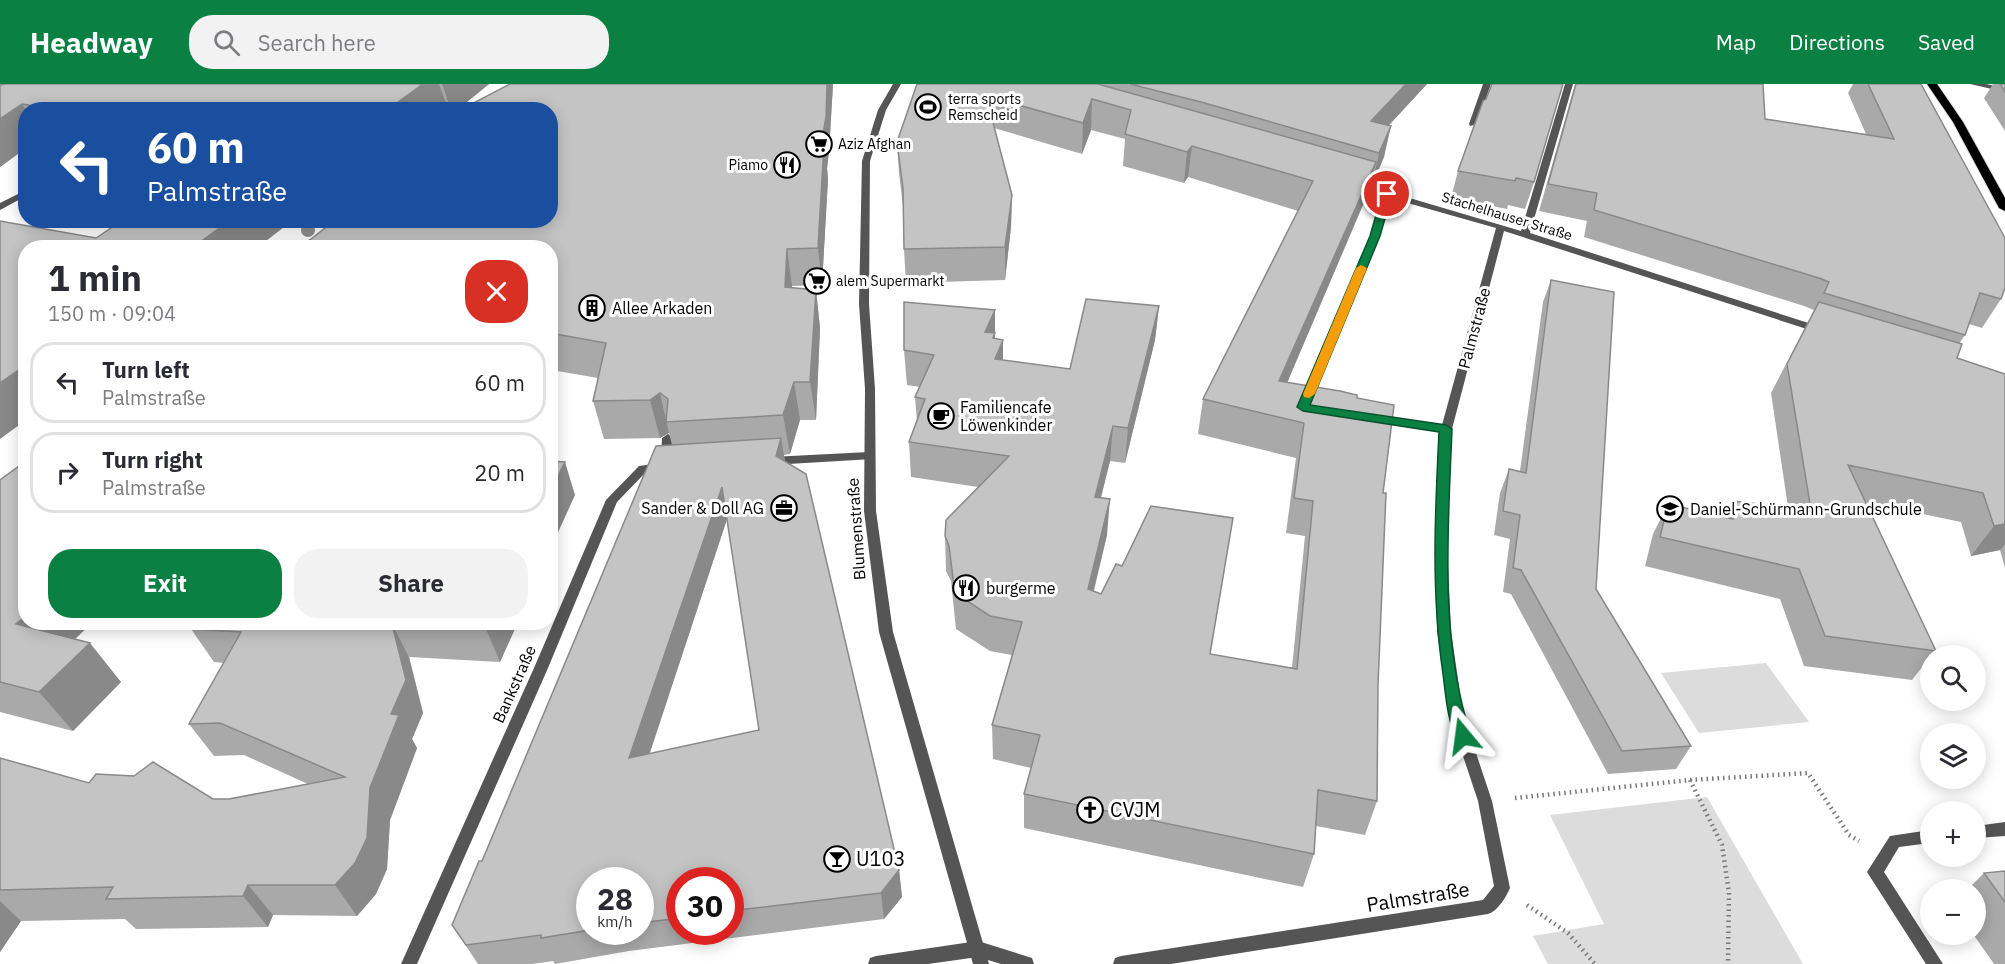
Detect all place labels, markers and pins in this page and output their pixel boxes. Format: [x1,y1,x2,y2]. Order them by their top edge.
place label: terra sports Remscheid [948,90,1021,124]
sports icon: terra sports Remscheid [913,92,943,122]
supermarket icon: Aziz Afghan [804,129,834,159]
place label: Aziz Afghan [838,135,911,153]
restaurant icon: Piamo [772,150,802,180]
place label: Piamo [728,156,768,174]
pin [1361,168,1412,219]
supermarket icon: alem Supermarkt [802,266,832,296]
place label: alem Supermarkt [836,272,945,290]
building icon: Allee Arkaden [577,293,607,323]
place label: Allee Arkaden [612,298,712,318]
place label: Familiencafe Löwenkinder [960,397,1052,435]
cafe icon: Familiencafe Löwenkinder [926,401,956,431]
office icon: Sander & Doll AG [769,493,799,523]
school or university icon: Daniel-Schürmann-Grundschule [1655,494,1685,524]
place label: Sander & Doll AG [641,498,764,518]
place label: Daniel-Schürmann-Grundschule [1690,499,1922,519]
restaurant icon: burgerme [951,573,981,603]
place label: burgerme [986,578,1056,598]
church icon: CVJM [1075,795,1105,825]
place label: CVJM [1110,796,1161,823]
bar icon: U103 [822,844,852,874]
place label: U103 [856,845,906,872]

